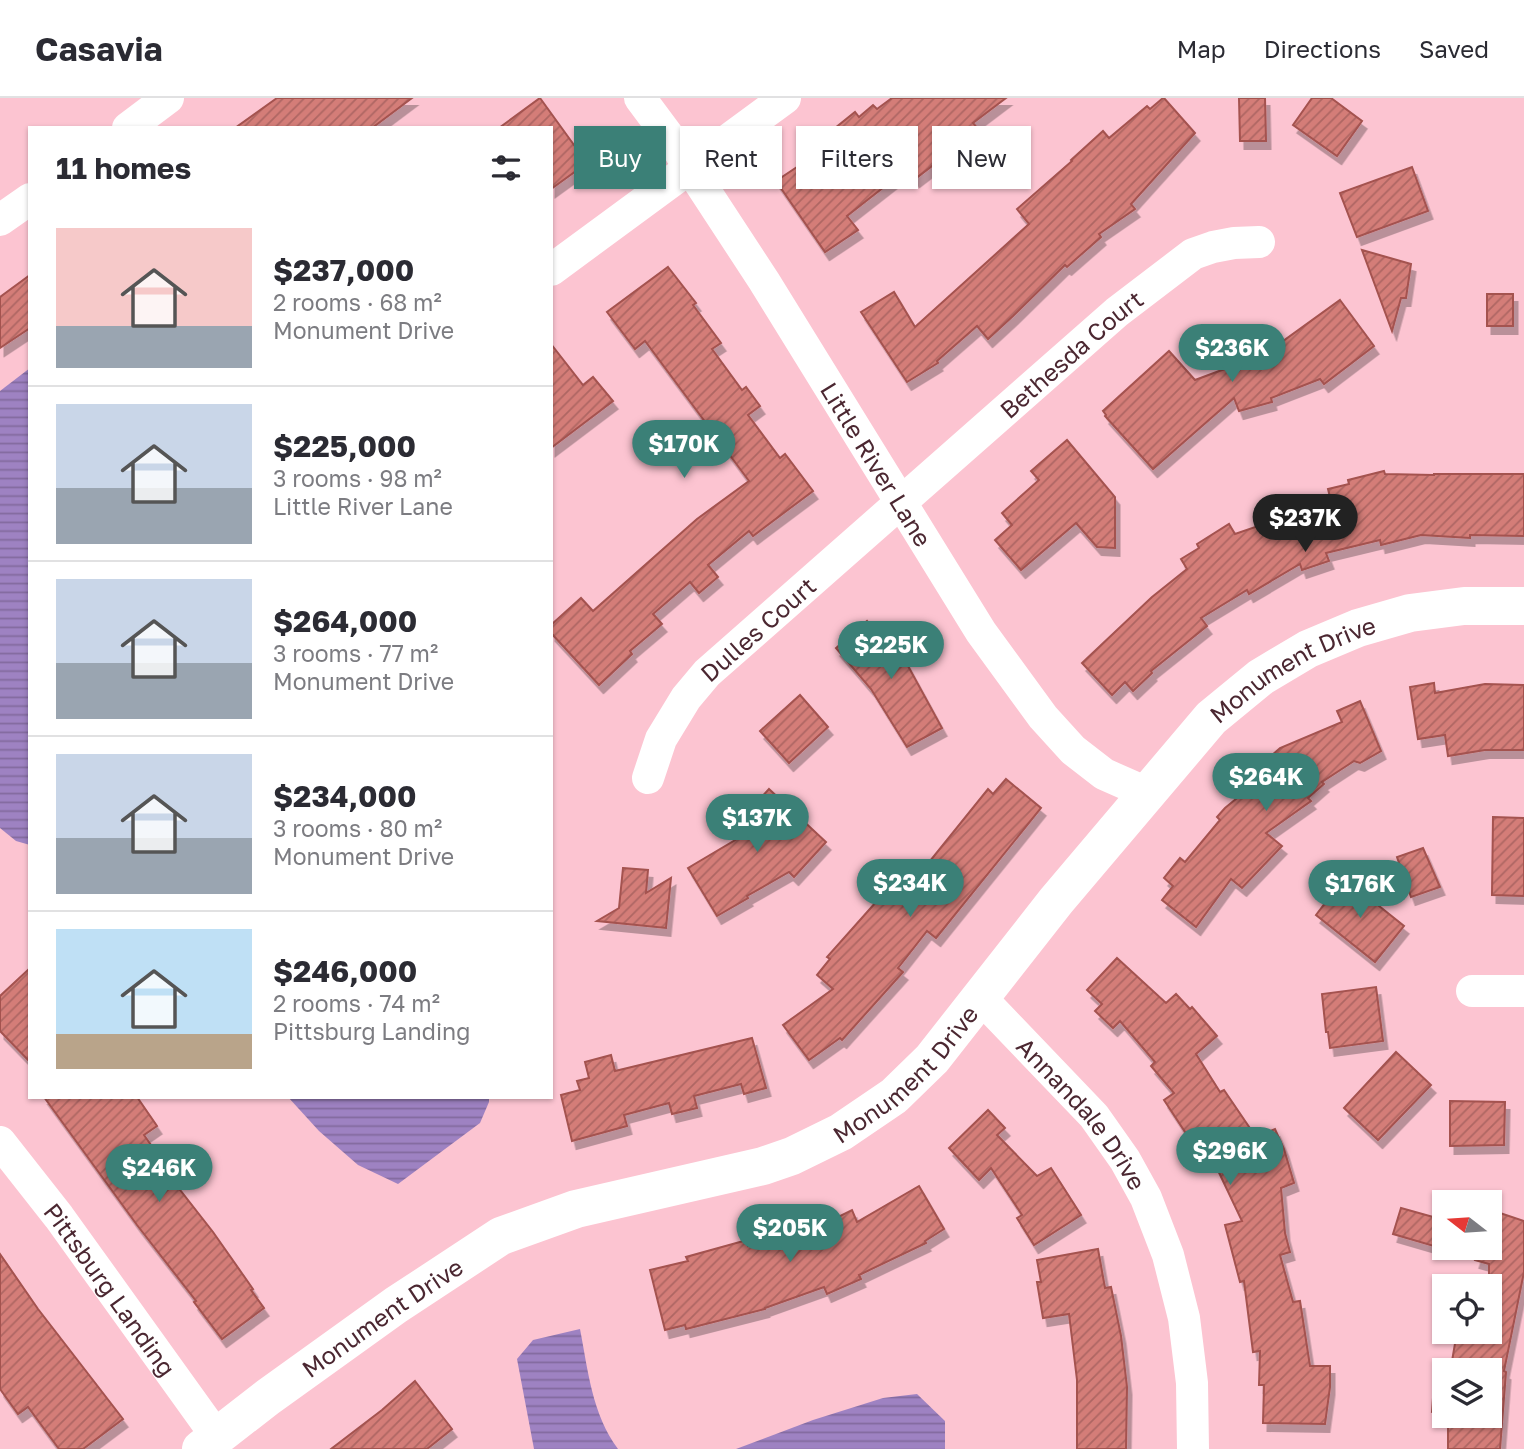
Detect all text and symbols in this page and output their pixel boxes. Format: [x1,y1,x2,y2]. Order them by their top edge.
text: Casavia [35,29,163,68]
text: Map [1177,34,1226,63]
text: Directions [1264,34,1381,63]
text: Saved [1419,34,1489,63]
chip: Buy [574,126,666,189]
chip: Rent [680,126,782,189]
chip: Filters [796,126,918,189]
chip: New [932,126,1031,189]
icon: filters [487,149,525,187]
text: 11 homes [56,150,191,186]
text: $237,000 [273,252,414,288]
icon: home [112,256,196,340]
street label: Bethesda Court [993,283,1148,423]
text: 2 rooms · 68 m² [273,288,442,316]
text: Monument Drive [273,316,454,344]
pin: $236K [1183,324,1281,384]
text: $236K [1195,333,1269,361]
street label: Little River Lane [815,376,939,551]
pin: $170K [635,420,733,480]
text: $225,000 [273,428,416,464]
text: $170K [648,429,720,457]
icon: home [112,432,196,516]
text: 3 rooms · 98 m² [273,464,442,492]
text: Little River Lane [273,492,453,520]
pin: $237K [1256,494,1354,554]
text: $237K [1269,503,1341,531]
street label: Dulles Court [694,570,821,687]
text: $264,000 [273,603,417,639]
icon: home [112,607,196,691]
street label: Monument Drive [1203,609,1379,728]
pin: $225K [842,622,940,681]
text: $225K [854,630,928,658]
text: 3 rooms · 77 m² [273,639,438,667]
text: Monument Drive [273,667,454,695]
pin: $264K [1217,754,1315,813]
text: $264K [1228,762,1304,790]
text: $234,000 [273,778,417,814]
icon: home [112,782,196,866]
pin: $137K [708,794,806,854]
text: $137K [722,803,792,831]
text: 3 rooms · 80 m² [273,814,442,842]
text: Monument Drive [273,842,454,870]
pin: $234K [861,860,959,919]
pin: $176K [1311,860,1409,920]
text: $234K [873,868,947,896]
text: $176K [1324,869,1396,897]
text: $246,000 [273,953,417,989]
icon: home [112,957,196,1041]
text: 2 rooms · 74 m² [273,989,440,1017]
street label: Monument Drive [827,999,983,1148]
text: Pittsburg Landing [273,1017,470,1045]
street label: Annandale Drive [1012,1031,1153,1194]
pin: $296K [1181,1128,1279,1187]
text: $296K [1192,1136,1268,1164]
pin: $246K [110,1144,208,1204]
text: $246K [121,1153,197,1181]
north arrow [1432,1190,1502,1260]
map controls [1432,1190,1502,1428]
street label: Pittsburg Landing [39,1197,183,1381]
pin: $205K [741,1204,839,1264]
text: $205K [752,1213,828,1241]
street label: Monument Drive [296,1251,468,1383]
button: locate [1432,1274,1502,1344]
button: layers [1432,1358,1502,1428]

